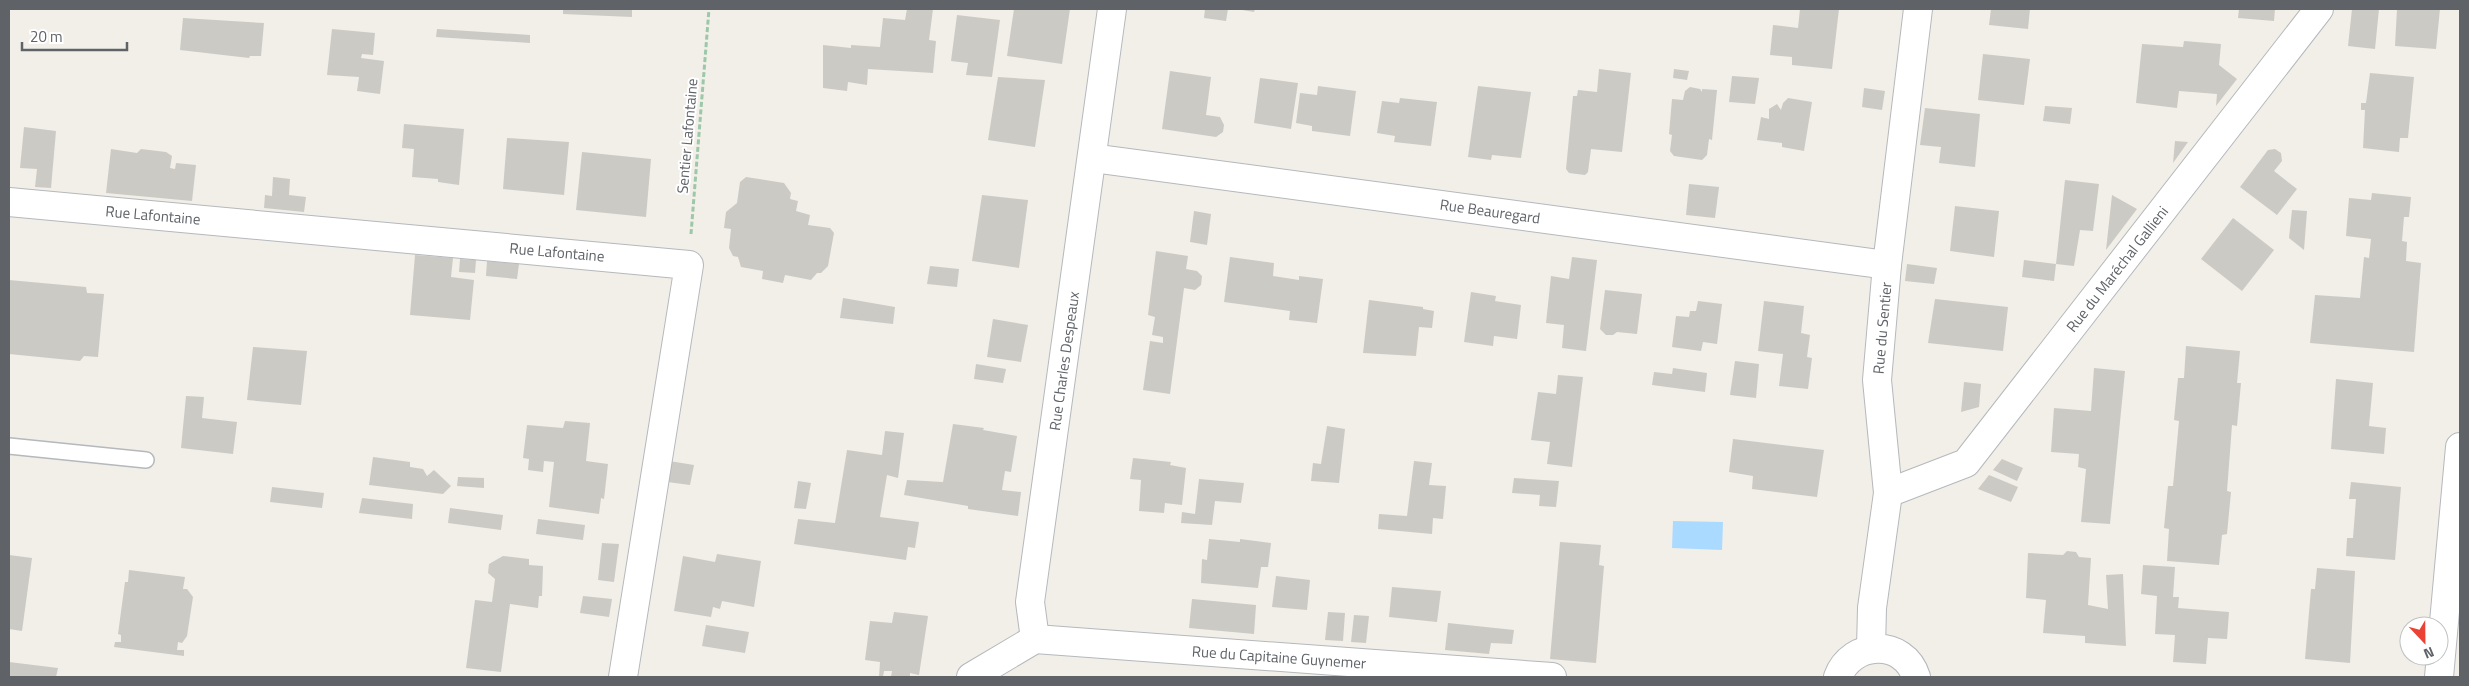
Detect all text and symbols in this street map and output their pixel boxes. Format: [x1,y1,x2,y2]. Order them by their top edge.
scale bar [22,20,128,52]
text: 20 m [30,25,63,48]
street label: Sentier Lafontaine [671,77,703,195]
street label: Rue Beauregard [1438,193,1542,229]
street label: Rue Lafontaine [105,199,201,231]
street label: Rue du Maréchal Gallieni [2060,201,2174,337]
street label: Rue Lafontaine [509,236,605,268]
street label: Rue du Sentier [1867,281,1897,375]
street label: Rue Charles Despeaux [1043,290,1085,432]
north arrow [2399,616,2449,666]
street label: Rue du Capitaine Guynemer [1191,639,1367,675]
text: N [2421,642,2437,665]

